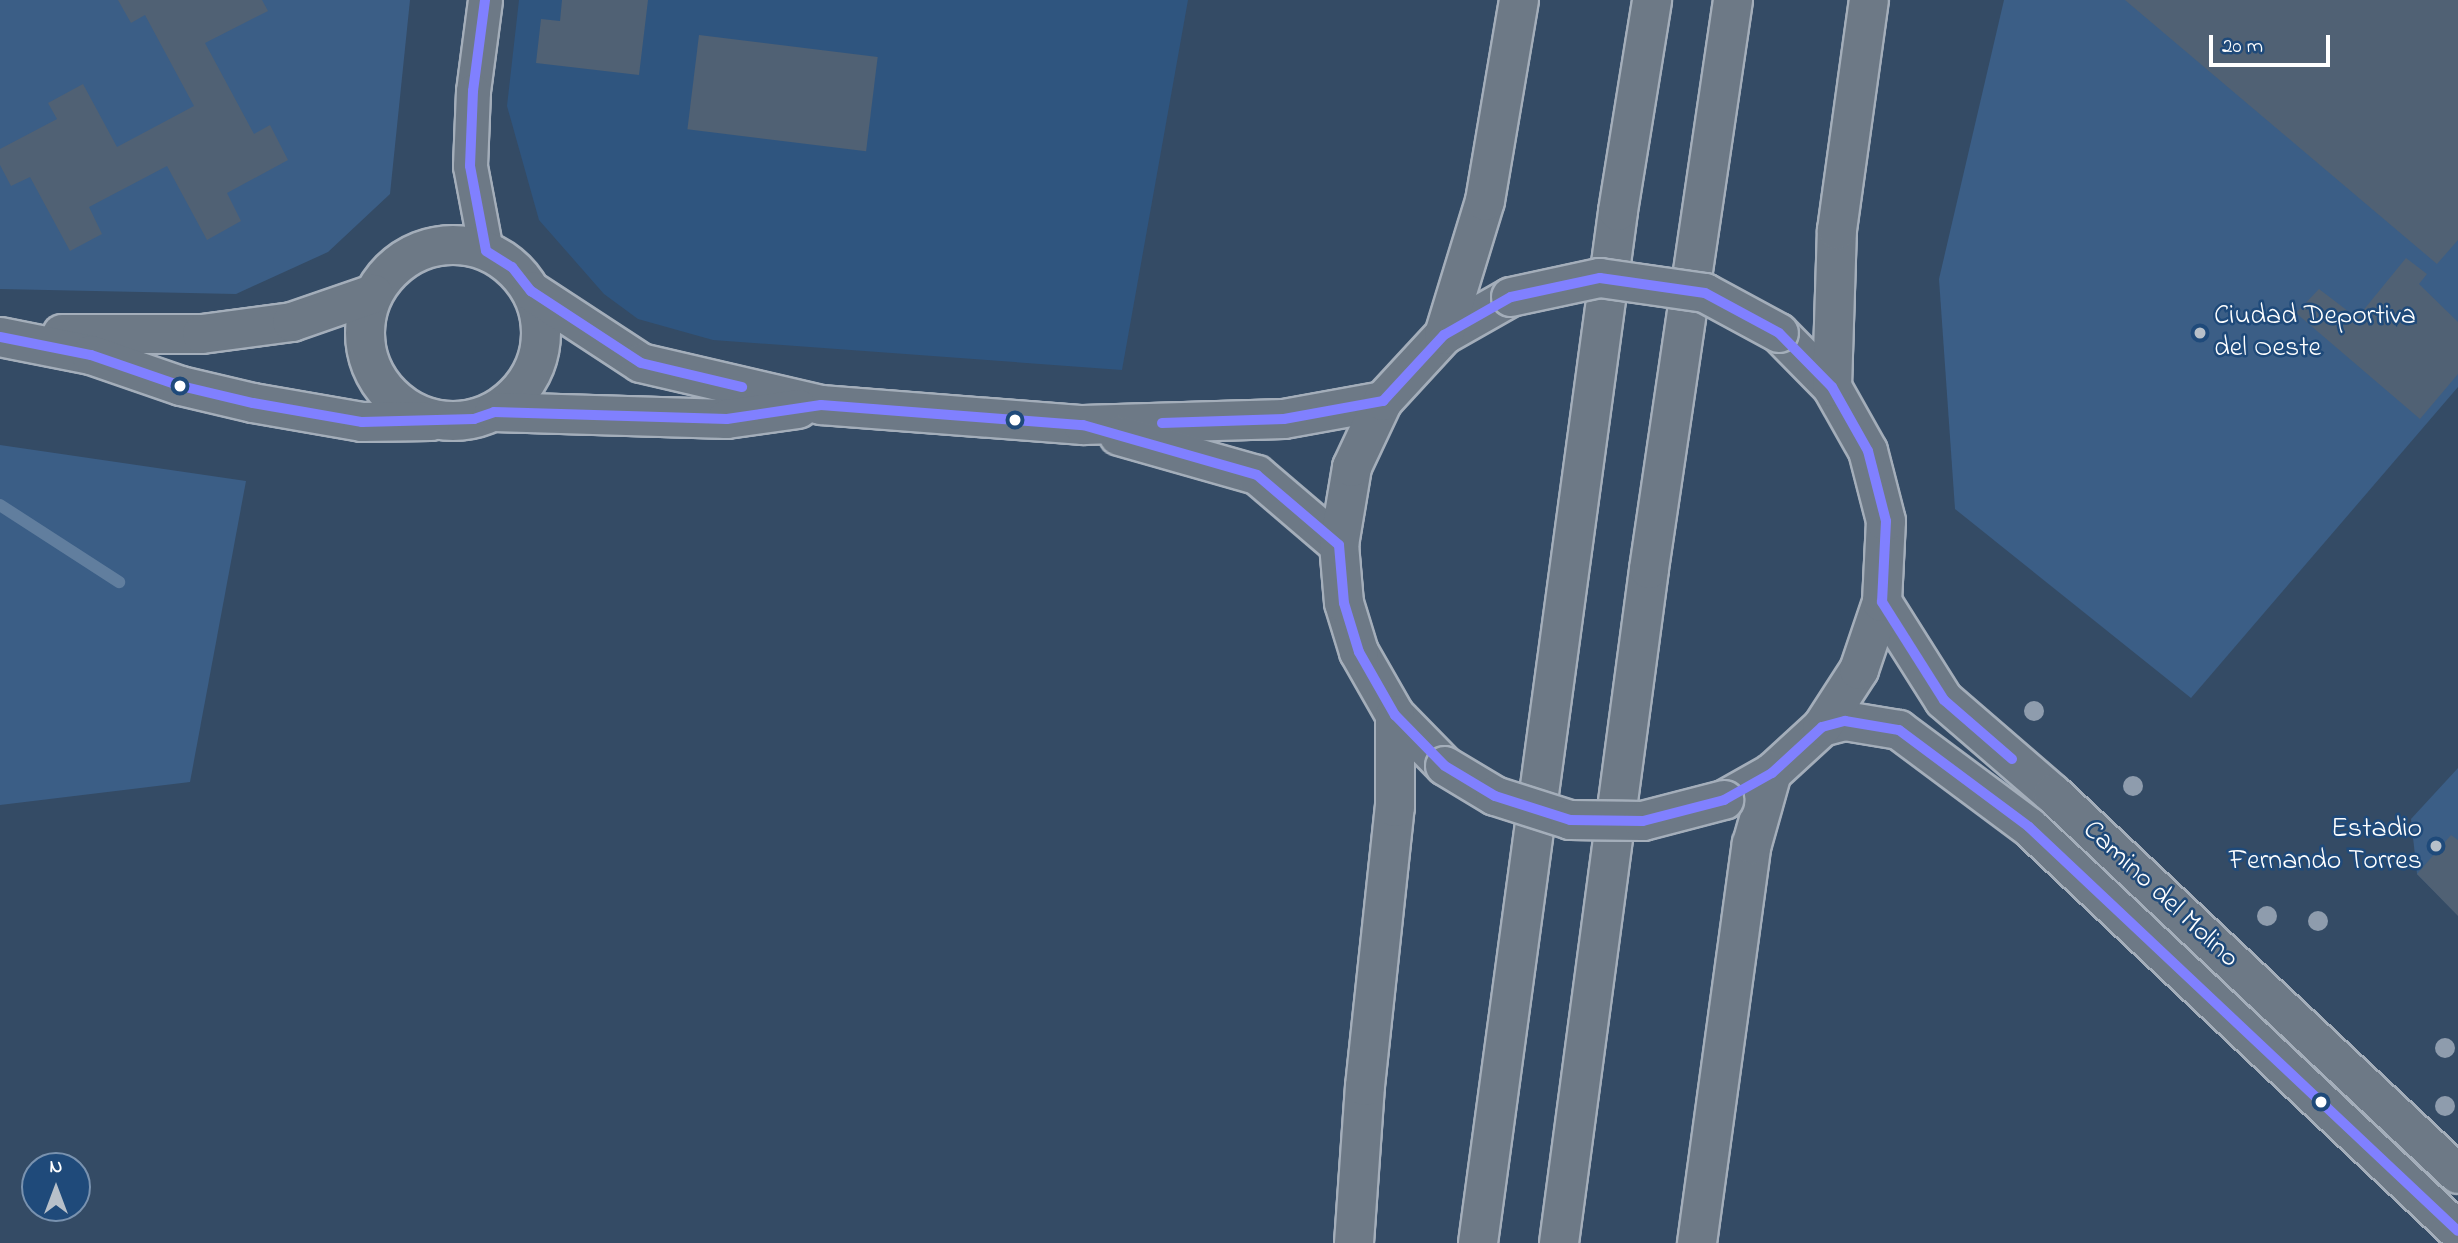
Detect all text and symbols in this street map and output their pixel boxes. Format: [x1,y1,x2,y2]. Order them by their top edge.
scale bar [2213,21,2334,65]
text: 20 m [2222,32,2263,62]
place label: Ciudad Deportiva del Oeste [2214,300,2416,366]
marker: Ciudad Deportiva del Oeste [2192,325,2208,341]
unlabelled marker [173,379,187,393]
unlabelled marker [1008,413,1022,427]
place label: Estadio Fernando Torres [2229,813,2422,879]
street label: Camino del Molino [2075,814,2245,976]
marker: Estadio Fernando Torres [2428,838,2444,854]
unlabelled marker [2314,1095,2328,1109]
north arrow [21,1152,91,1222]
text: N [50,1154,62,1181]

